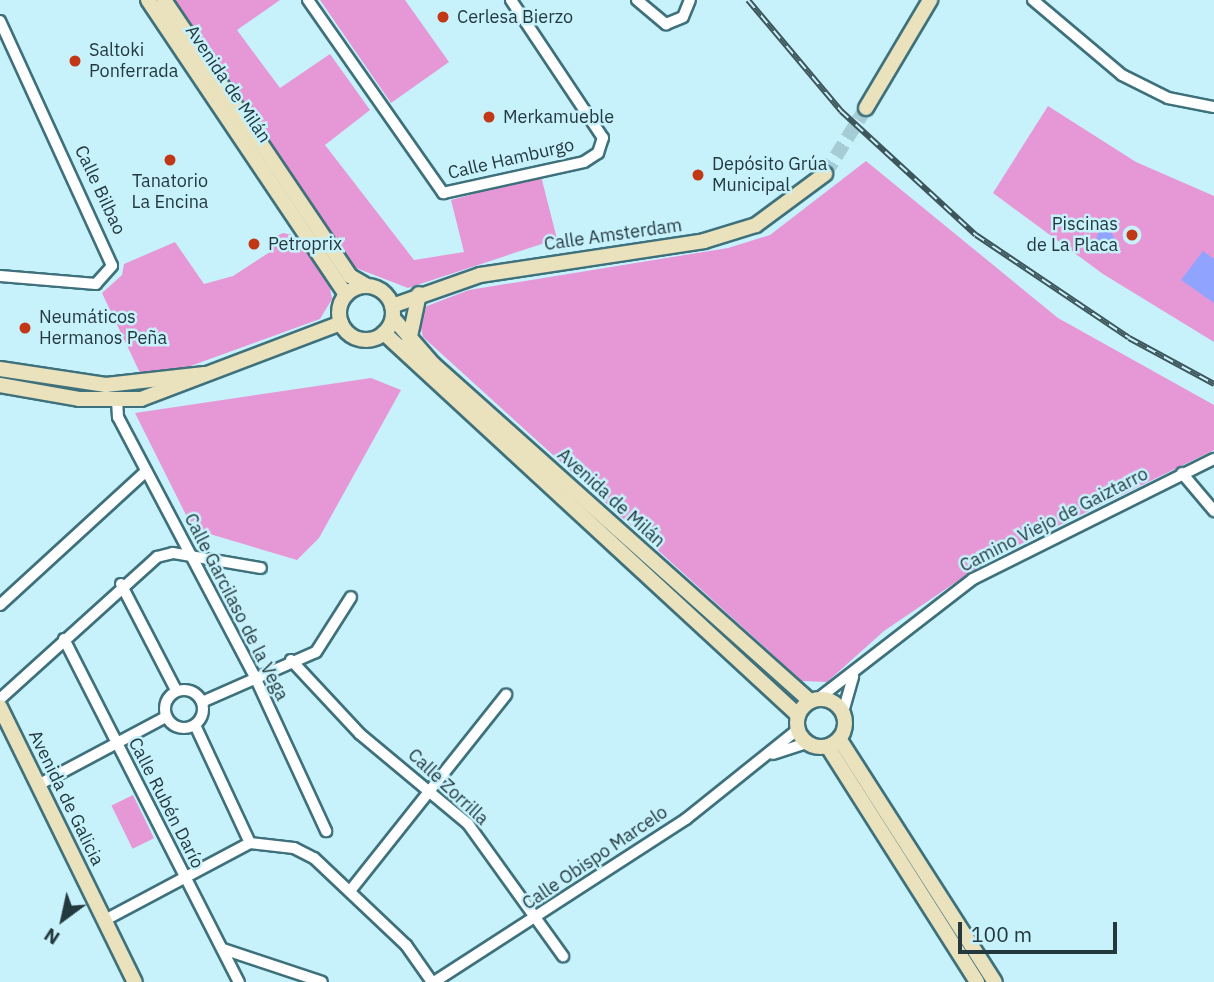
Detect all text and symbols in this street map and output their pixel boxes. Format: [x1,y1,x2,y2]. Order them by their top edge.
place label: Cerlesa Bierzo [457,6,573,28]
marker: Cerlesa Bierzo [435,9,451,25]
street label: Avenida de Milán [181,21,275,147]
place label: Saltoki Ponferrada [89,40,178,82]
marker: Saltoki Ponferrada [67,53,83,69]
place label: Merkamueble [503,106,614,128]
marker: Merkamueble [481,109,497,125]
street label: Calle Hamburgo [446,134,576,184]
street label: Calle Bilbao [70,142,130,238]
marker: Tanatorio La Encina [162,152,178,168]
place label: Depósito Grúa Municipal [712,154,827,196]
marker: Depósito Grúa Municipal [690,167,706,183]
place label: Tanatorio La Encina [132,171,208,214]
place label: Piscinas de La Placa [1026,214,1118,256]
street label: Calle Amsterdam [543,215,683,255]
marker: Piscinas de La Placa [1124,227,1140,243]
place label: Petroprix [268,233,342,255]
marker: Petroprix [246,236,262,252]
place label: Neumáticos Hermanos Peña [39,307,167,350]
marker: Neumáticos Hermanos Peña [17,320,33,336]
street label: Avenida de Milán [553,444,669,552]
street label: Camino Viejo de Gaiztarro [956,463,1152,577]
street label: Calle Garcilaso de la Vega [179,510,293,704]
street label: Avenida de Galicia [24,727,108,869]
street label: Calle Rubén Darío [124,734,208,872]
street label: Calle Zorrilla [403,744,493,830]
street label: Calle Obispo Marcelo [518,801,672,915]
north arrow [28,884,98,954]
scale bar [962,908,1121,952]
text: 100 m [971,920,1032,948]
text: N [39,923,64,950]

